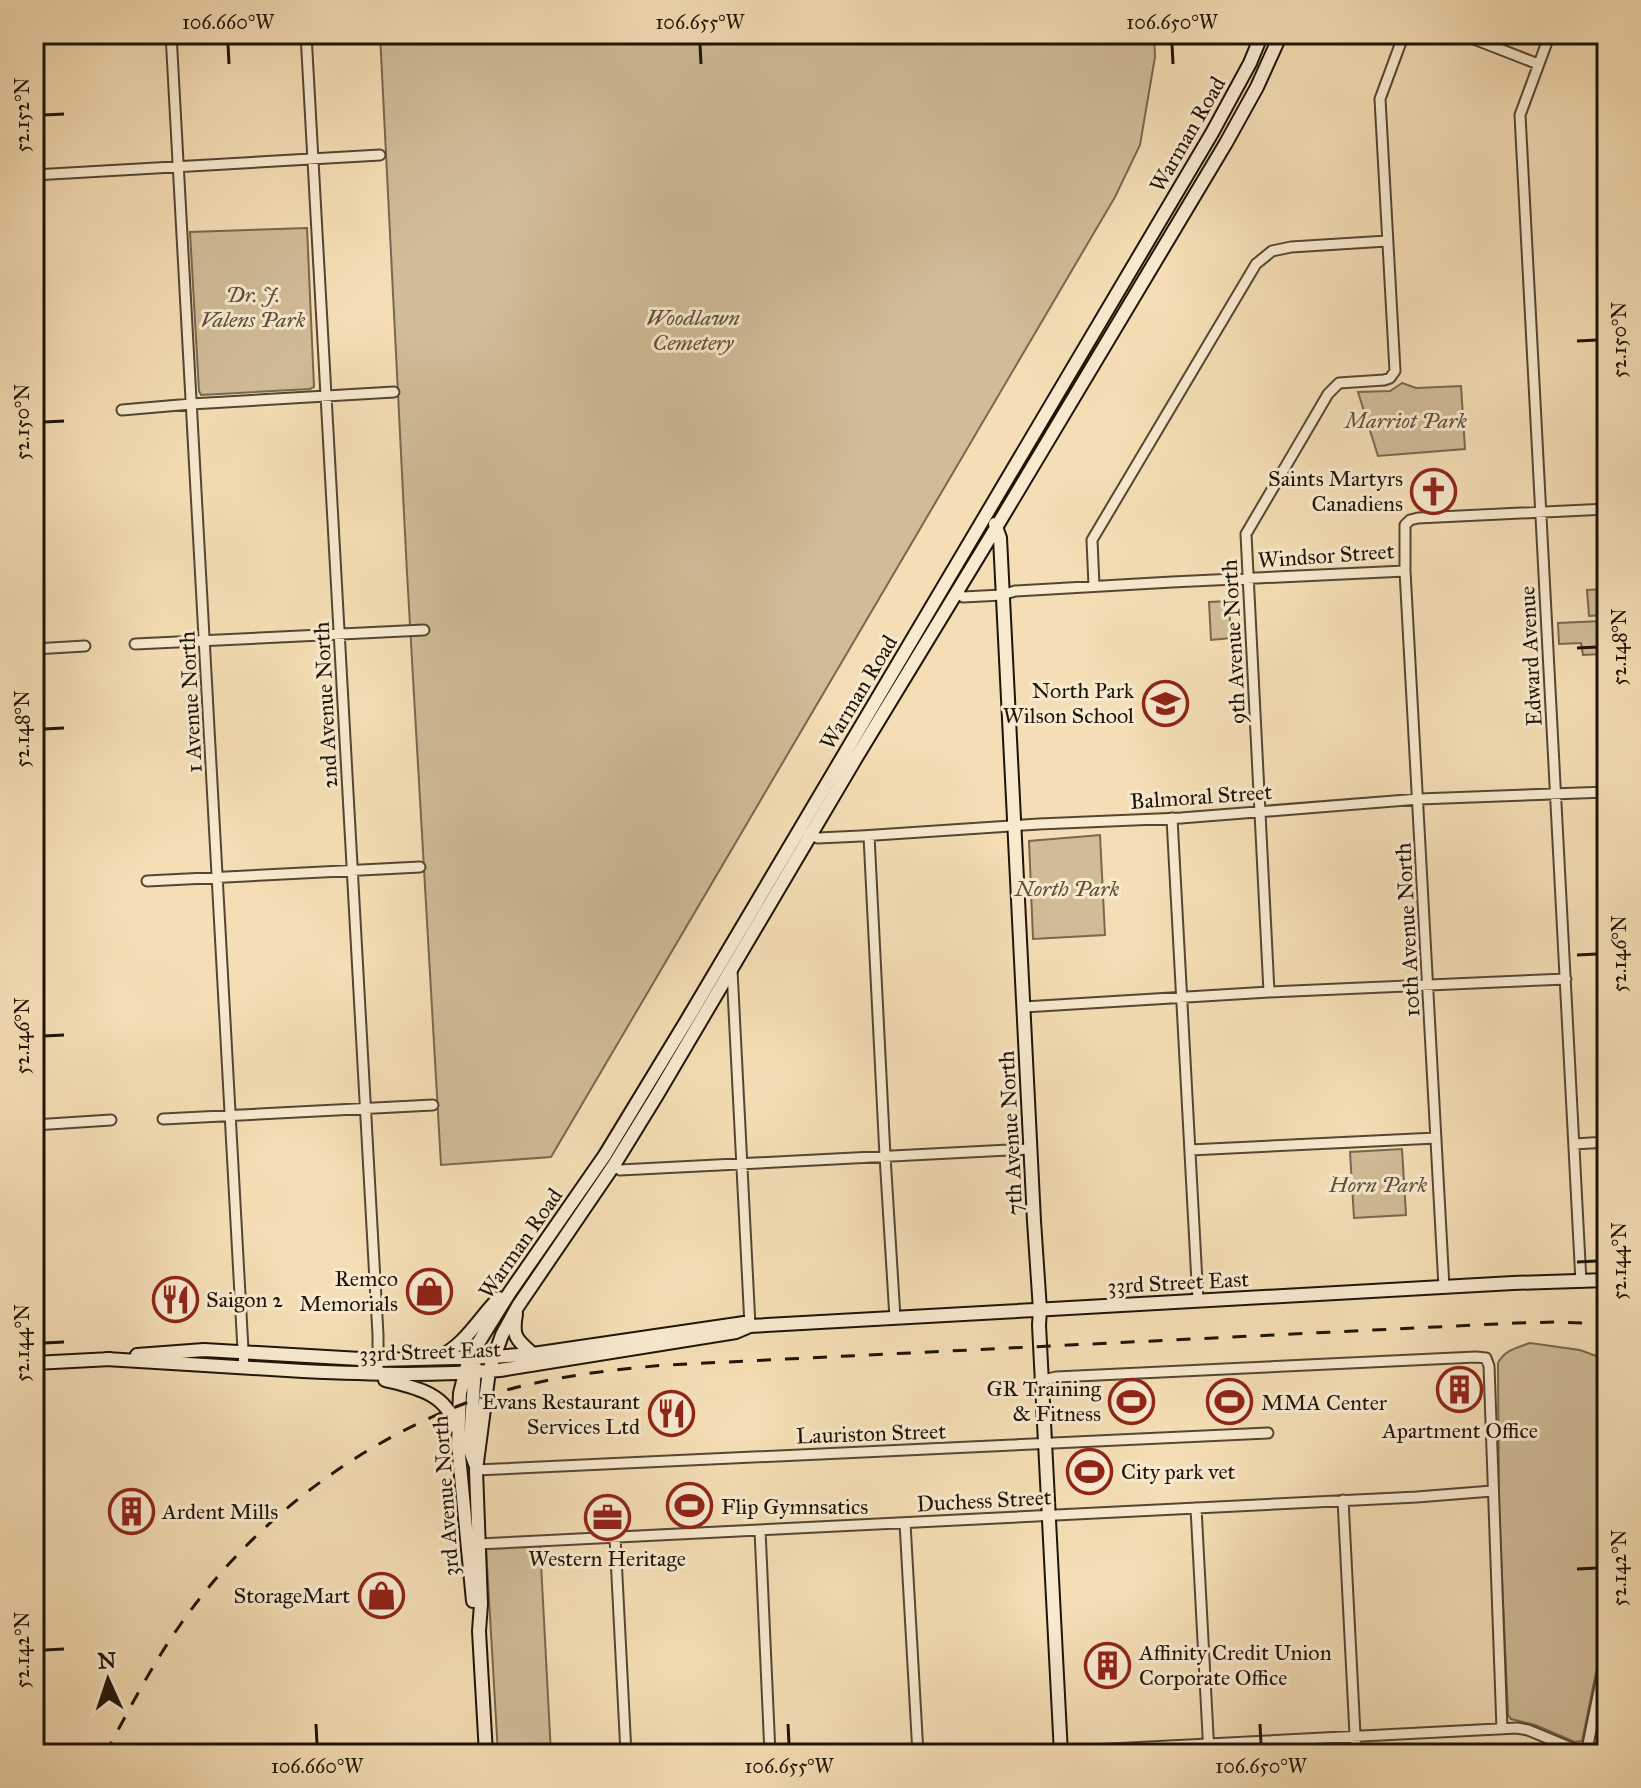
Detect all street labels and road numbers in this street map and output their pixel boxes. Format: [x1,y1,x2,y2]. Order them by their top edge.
street label: Warman Road [1144,72,1231,197]
street label: Windsor Street [1257,537,1395,574]
street label: 9th Avenue North [1216,559,1251,725]
street label: Edward Avenue [1513,585,1548,727]
street label: 2nd Avenue North [308,621,343,789]
street label: 1 Avenue North [173,630,208,774]
street label: Warman Road [814,630,903,754]
street label: Balmoral Street [1129,778,1273,815]
street label: 10th Avenue North [1389,842,1426,1018]
street label: 7th Avenue North [993,1050,1028,1216]
street label: Warman Road [472,1183,568,1304]
street label: 33rd Street East [1107,1265,1250,1300]
street label: 33rd Street East [359,1336,502,1367]
street label: 3rd Avenue North [426,1415,465,1577]
street label: Lauriston Street [796,1417,947,1450]
street label: Duchess Street [916,1483,1052,1518]

